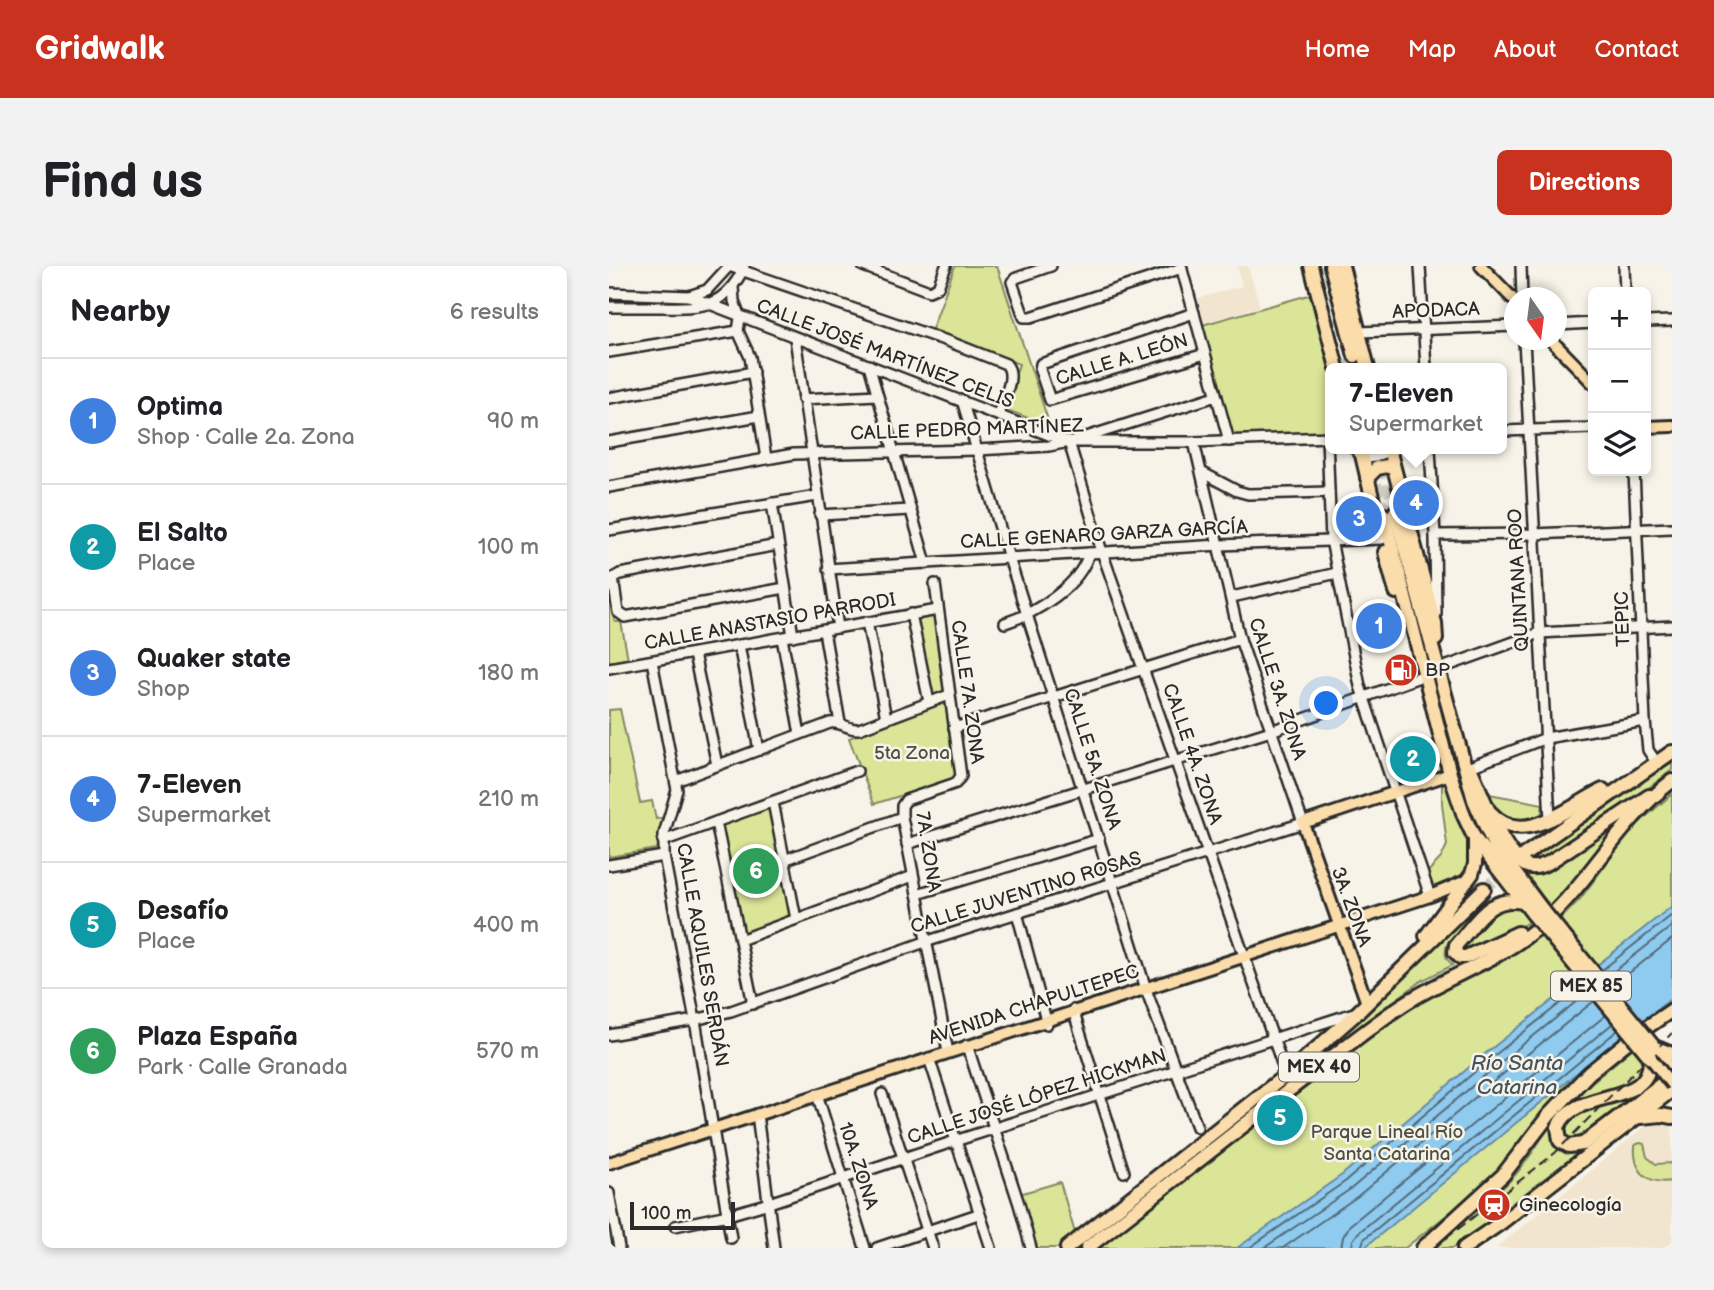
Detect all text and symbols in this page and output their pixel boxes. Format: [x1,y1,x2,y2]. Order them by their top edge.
text: Gridwalk [35,29,165,69]
text: Home [1305,35,1370,64]
text: Map [1408,35,1456,64]
text: About [1494,35,1556,64]
text: Contact [1594,35,1679,64]
button: Directions [1497,150,1672,215]
text: Find us [42,153,203,212]
north arrow [1504,287,1567,350]
map controls [1588,287,1651,476]
button: + [1588,287,1651,350]
street label: CALLE JOSÉ MARTÍNEZ CELIS [753,293,1017,414]
text: Nearby [70,294,170,330]
text: 6 results [450,298,539,326]
street label: APODACA [1392,298,1481,324]
street label: CALLE A. LEÓN [1053,328,1191,391]
button: − [1588,350,1651,413]
popup [1325,363,1507,454]
text: 7-Eleven [1349,379,1454,410]
text: Optima [137,392,223,423]
text: 1 [88,407,98,435]
text: 90 m [487,407,539,435]
text: Supermarket [1349,410,1483,438]
street label: CALLE PEDRO MARTÍNEZ [850,413,1084,446]
button: layers [1588,413,1651,476]
text: Shop · Calle 2a. Zona [137,423,355,451]
pin: 4 [1393,477,1439,529]
pin: 3 [1336,493,1382,545]
street label: QUINTANA ROO [1504,508,1534,652]
street label: CALLE GENARO GARZA GARCÍA [960,515,1249,554]
text: El Salto [137,518,228,549]
text: 2 [86,533,100,561]
text: 100 m [478,533,539,561]
text: Place [137,549,195,577]
street label: CALLE ANASTASIO PARRODI [642,589,898,655]
street label: TEPIC [1611,591,1635,647]
pin: 1 [1356,600,1402,652]
street label: CALLE 3A. ZONA [1243,615,1311,763]
street label: CALLE 7A. ZONA [946,619,989,766]
text: Quaker state [137,644,291,675]
fuel station icon: BP [1382,651,1420,689]
text: 3 [86,659,100,687]
text: 180 m [478,659,539,687]
place label: BP [1425,659,1450,682]
text: Shop [137,675,190,703]
street label: CALLE 4A. ZONA [1157,680,1227,828]
street label: CALLE 5A. ZONA [1058,685,1126,833]
your location [1309,686,1343,720]
pin: 2 [1390,733,1436,785]
park label: 5ta Zona [874,742,950,765]
text: 7-Eleven [137,770,242,801]
text: 4 [86,785,100,813]
text: 210 m [478,785,539,813]
text: Supermarket [137,801,271,829]
street label: 7A. ZONA [910,810,946,894]
street label: CALLE AQUILES SERDÁN [671,841,734,1069]
pin: 6 [733,845,779,897]
street label: CALLE JUVENTINO ROSAS [908,847,1144,939]
street label: 3A. ZONA [1326,864,1376,950]
text: Desafío [137,896,229,927]
text: 5 [86,911,100,939]
text: 400 m [473,911,539,939]
text: Place [137,927,195,955]
street label: AVENIDA CHAPULTEPEC [926,960,1142,1050]
road number: MEX 85 [1551,972,1631,1000]
text: Plaza España [137,1022,298,1053]
text: 6 [86,1037,100,1065]
text: 570 m [476,1037,539,1065]
street label: CALLE JOSÉ LÓPEZ HICKMAN [904,1043,1169,1150]
water label: Río Santa Catarina [1471,1051,1563,1100]
road number: MEX 40 [1279,1052,1359,1082]
text: Park · Calle Granada [137,1053,348,1081]
pin: 5 [1257,1092,1303,1144]
street label: 10A. ZONA [833,1120,883,1213]
park label: Parque Lineal Río Santa Catarina [1311,1121,1463,1166]
station icon: Ginecología [1475,1186,1513,1224]
place label: Ginecología [1519,1194,1622,1217]
scale bar [630,1199,735,1231]
text: 100 m [641,1202,692,1225]

